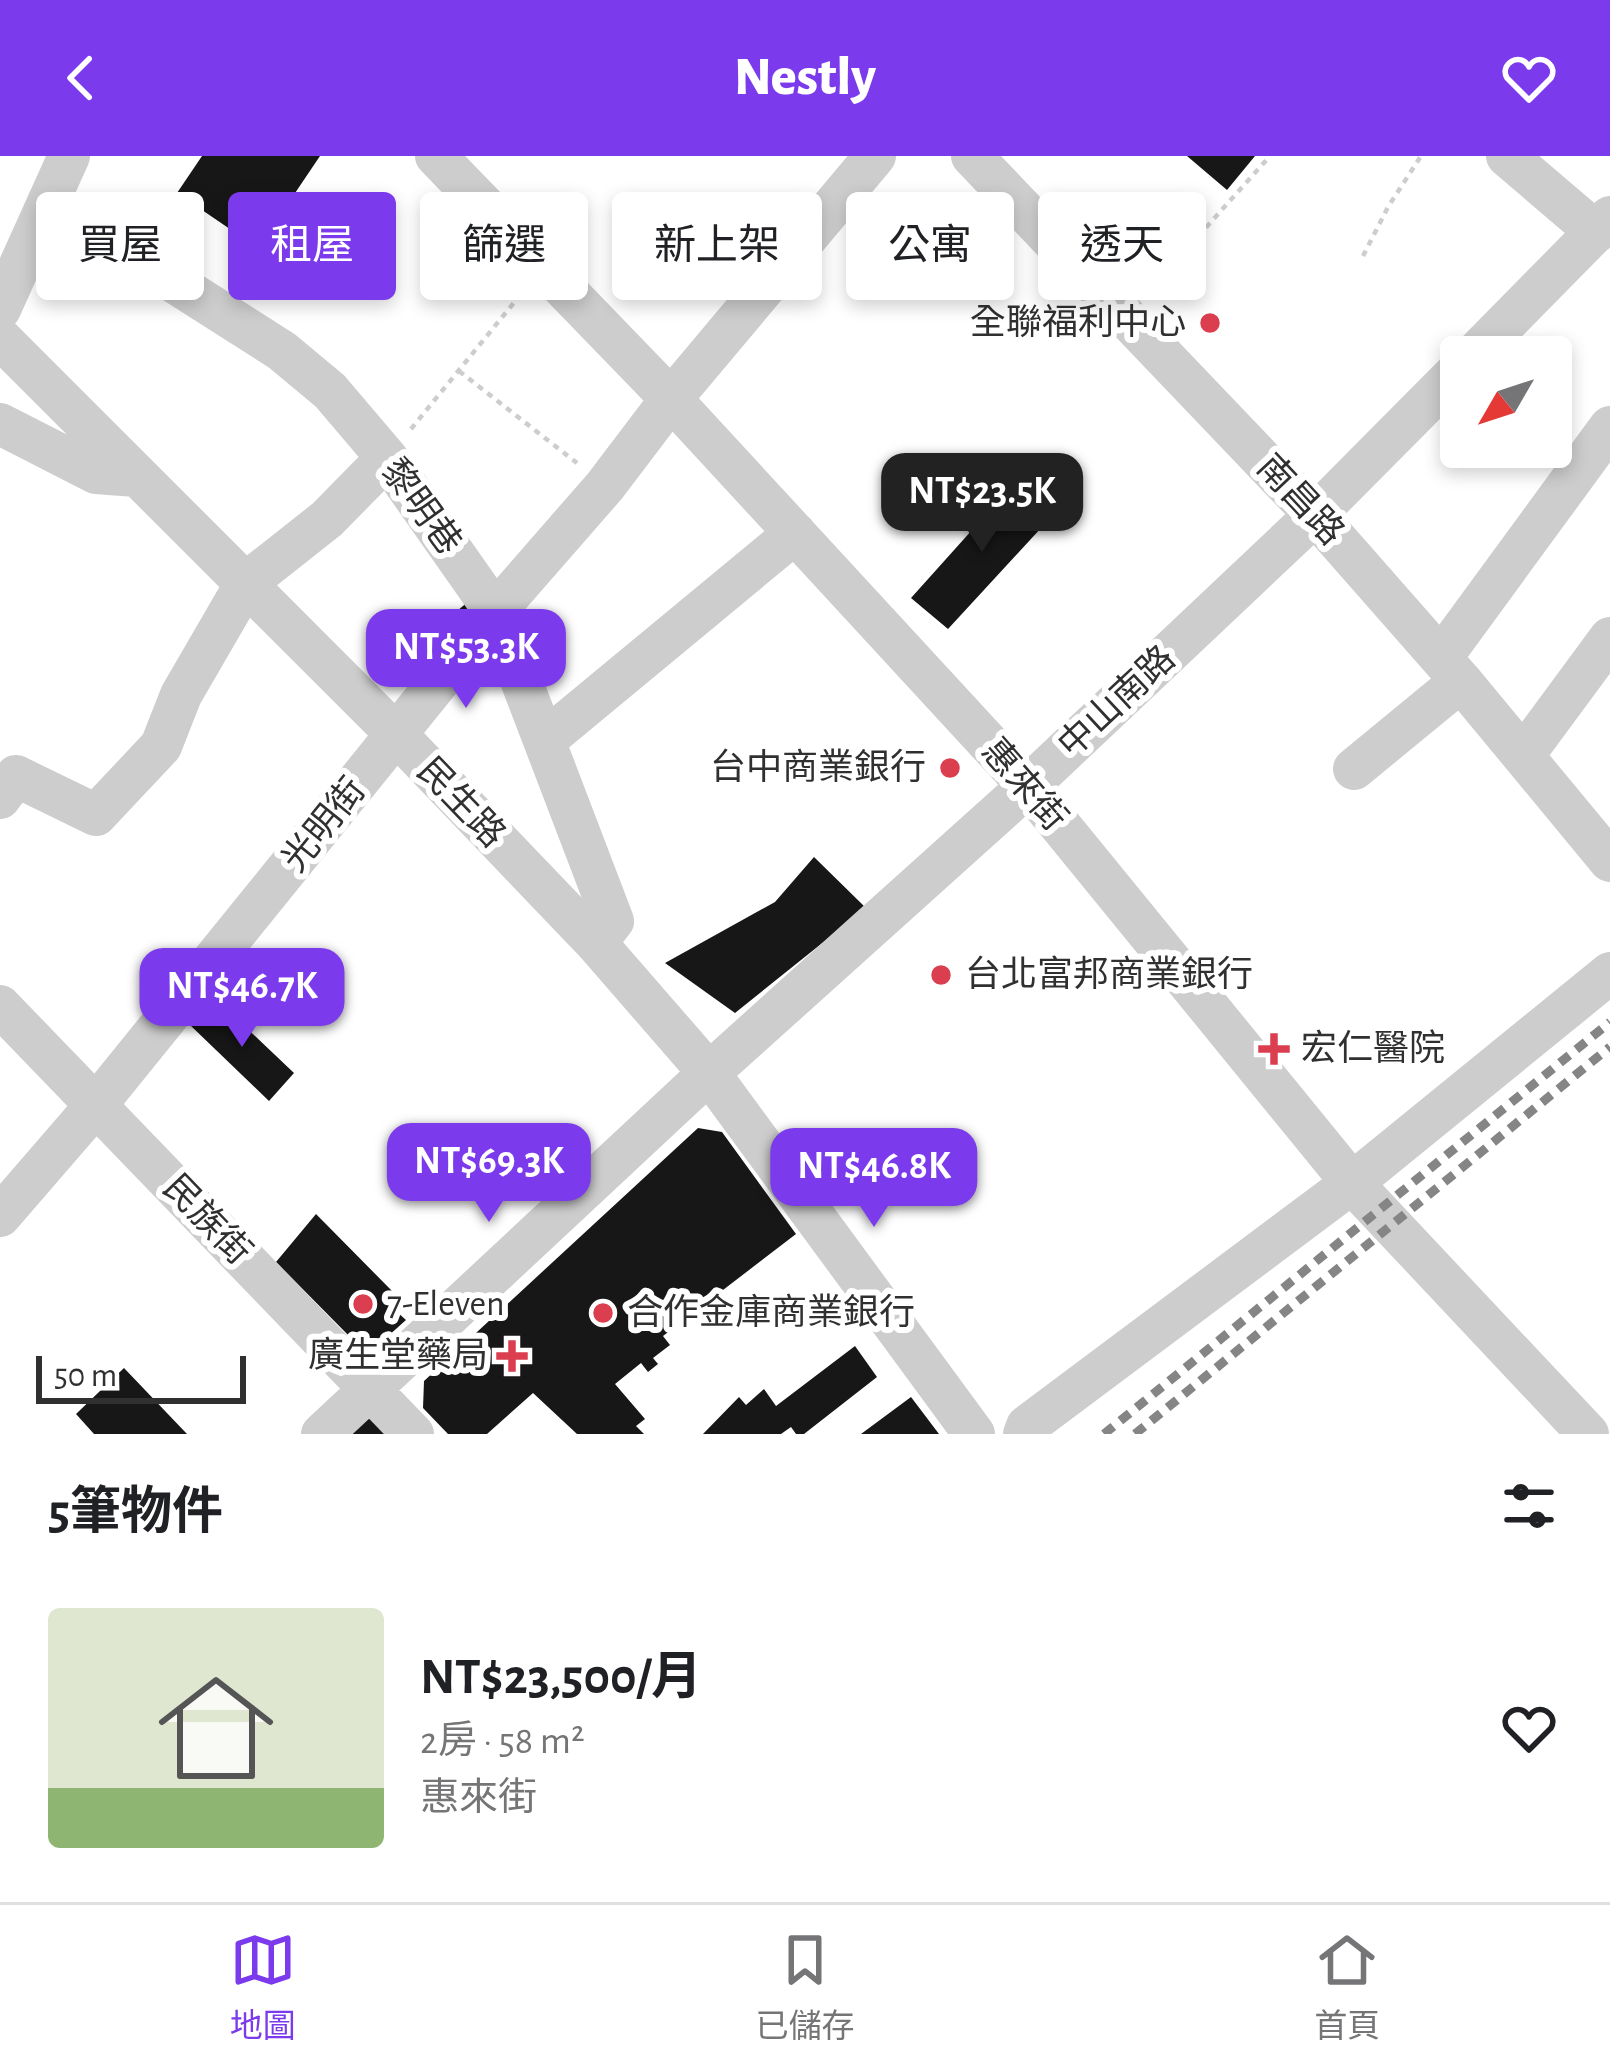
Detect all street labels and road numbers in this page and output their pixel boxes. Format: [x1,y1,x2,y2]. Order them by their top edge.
street label: 南昌路 [1250,447,1351,552]
street label: 黎明巷 [375,452,469,561]
street label: 中山南路 [1051,638,1182,764]
street label: 惠來街 [975,731,1075,838]
street label: 民生路 [411,750,513,854]
street label: 光明街 [274,770,372,878]
street label: 民族街 [157,1167,259,1271]

